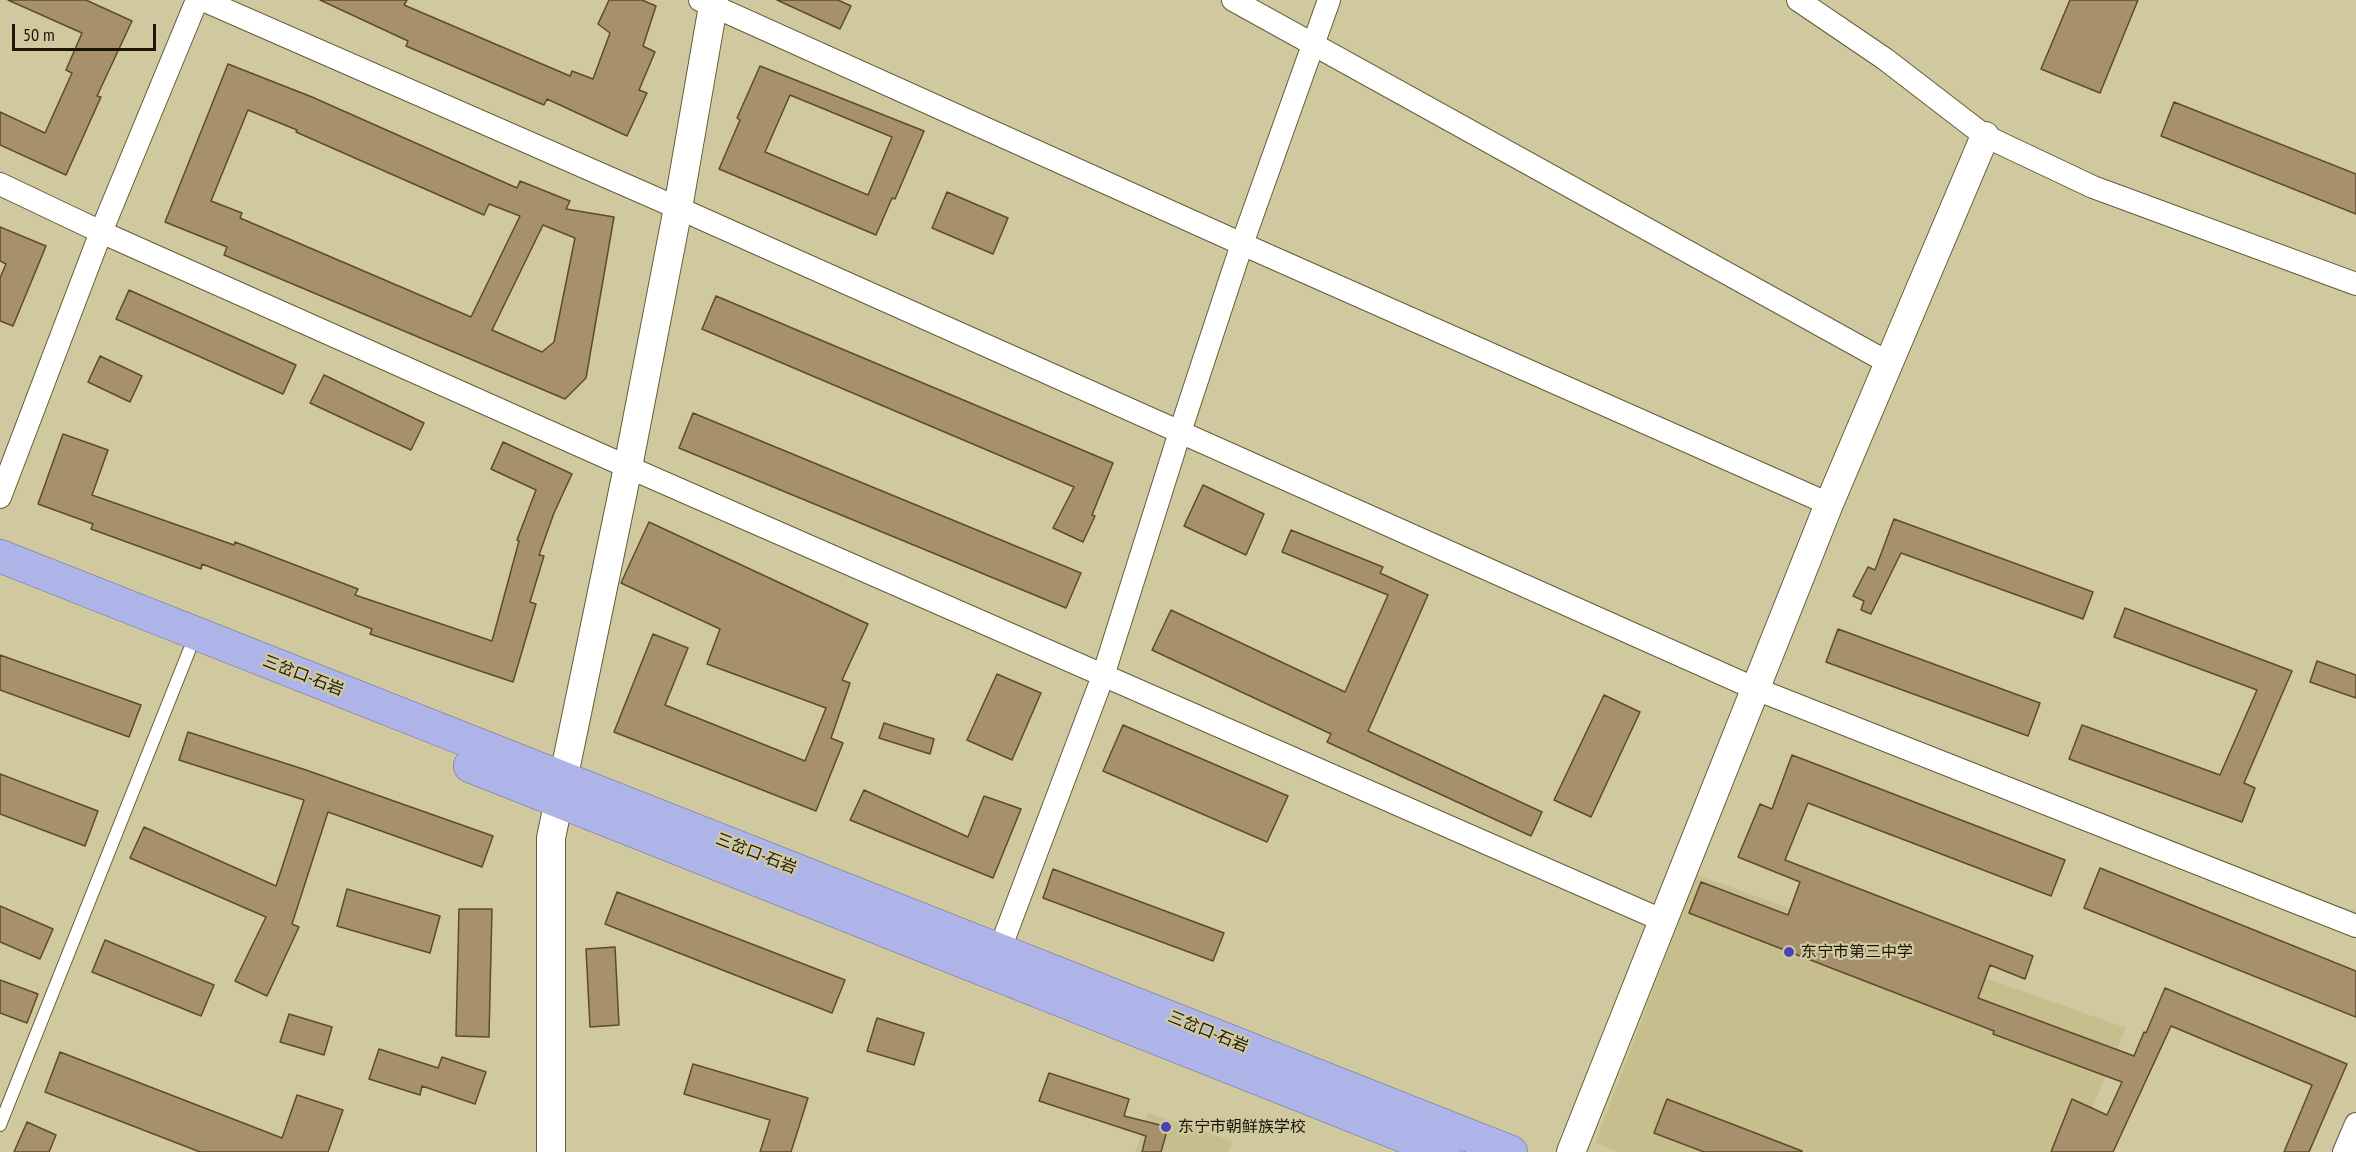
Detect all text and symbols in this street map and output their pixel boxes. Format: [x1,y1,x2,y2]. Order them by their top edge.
scale bar [15,12,159,50]
text: 50 m [23,23,55,46]
street label: 三岔口-石岩 [260,652,346,700]
street label: 三岔口-石岩 [713,830,799,878]
place label: 东宁市第三中学 [1801,942,1913,962]
marker: 东宁市第三中学 [1782,945,1796,959]
street label: 三岔口-石岩 [1165,1007,1251,1057]
place label: 东宁市朝鲜族学校 [1178,1117,1306,1137]
marker: 东宁市朝鲜族学校 [1159,1120,1173,1134]

